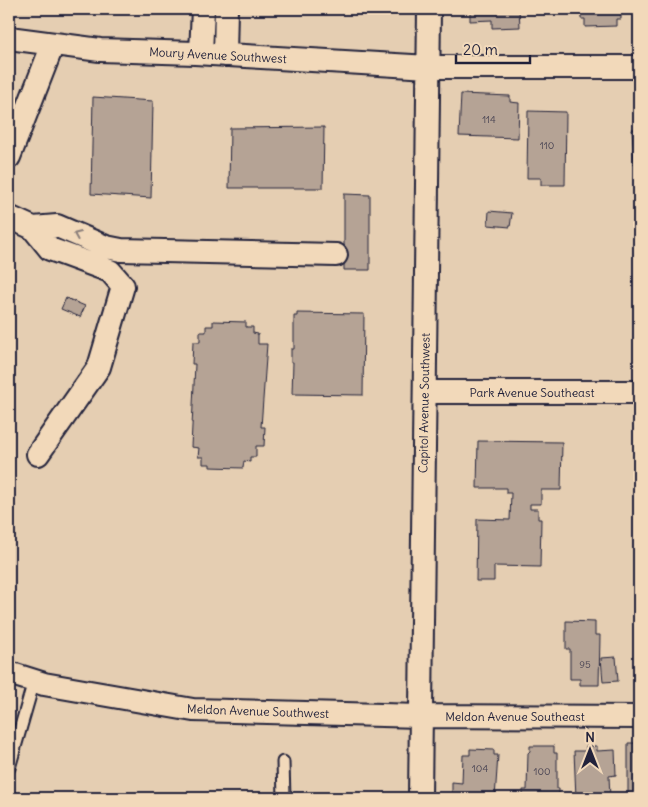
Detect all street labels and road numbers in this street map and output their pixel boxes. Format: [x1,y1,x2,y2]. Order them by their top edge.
street label: Moury Avenue Southwest [149,44,287,66]
street label: Capitol Avenue Southwest [415,333,433,473]
street label: Park Avenue Southeast [470,385,594,400]
street label: Meldon Avenue Southwest [187,701,329,721]
street label: Meldon Avenue Southeast [445,709,585,724]

